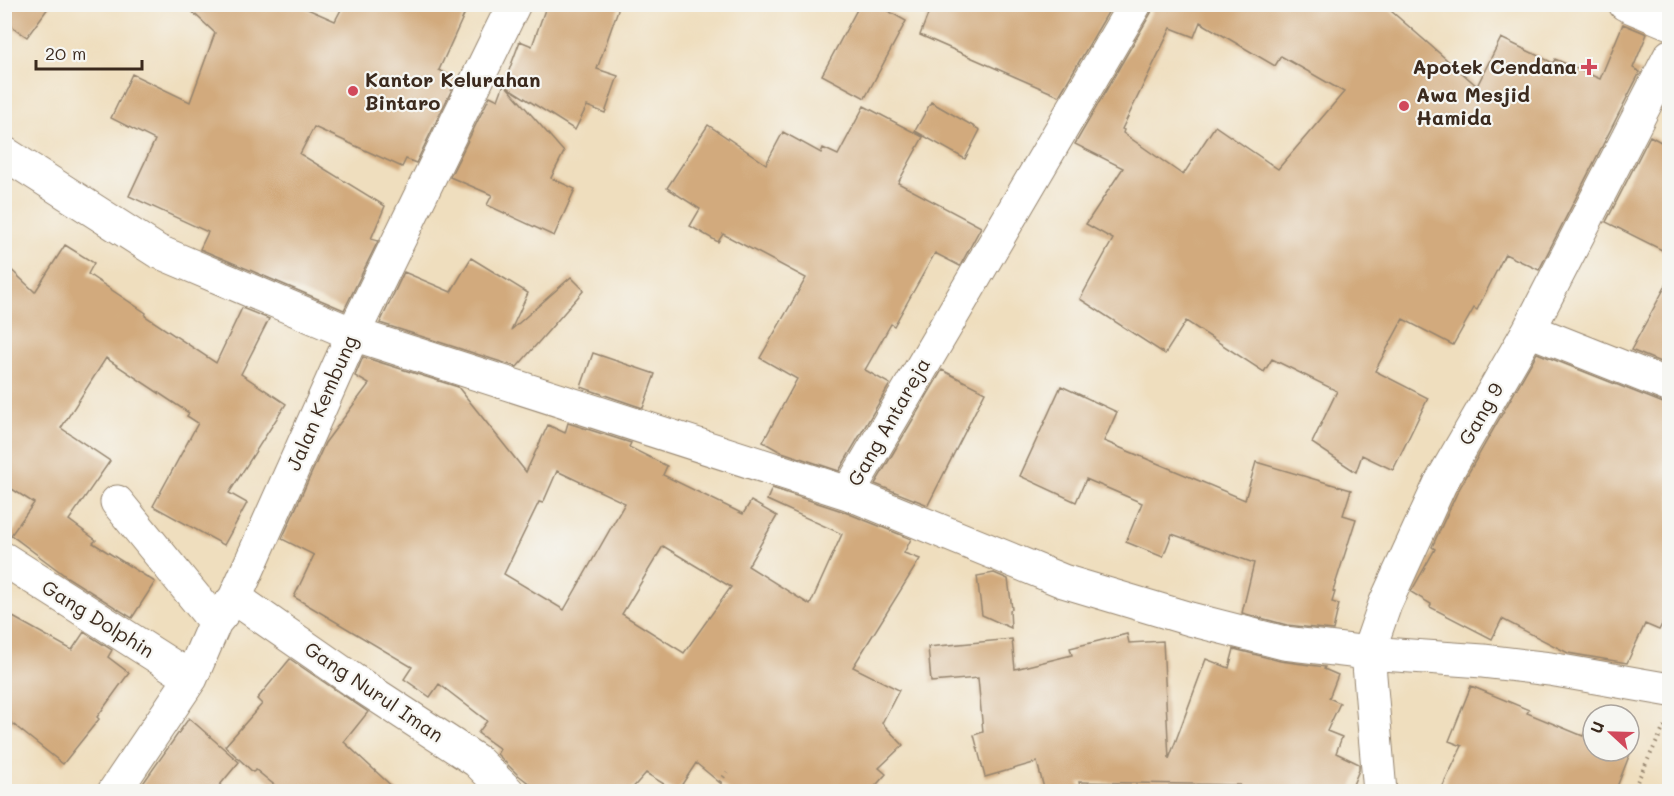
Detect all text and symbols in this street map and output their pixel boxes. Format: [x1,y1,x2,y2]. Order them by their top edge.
scale bar [36,33,142,71]
text: 20 m [45,41,86,65]
place label: Apotek Cendana [1413,53,1577,79]
marker: Apotek Cendana [1582,60,1596,74]
place label: Kantor Kelurahan Bintaro [365,66,541,115]
place label: Awa Mesjid Hamida [1416,81,1530,130]
marker: Kantor Kelurahan Bintaro [346,84,360,98]
marker: Awa Mesjid Hamida [1397,99,1411,113]
street label: Jalan Kembung [280,331,362,474]
street label: Gang Antareja [841,353,935,490]
street label: Gang 9 [1452,377,1509,450]
street label: Gang Dolphin [37,573,160,663]
street label: Gang Nurul Iman [300,635,449,747]
north arrow [1581,703,1641,763]
text: U [1585,718,1608,736]

